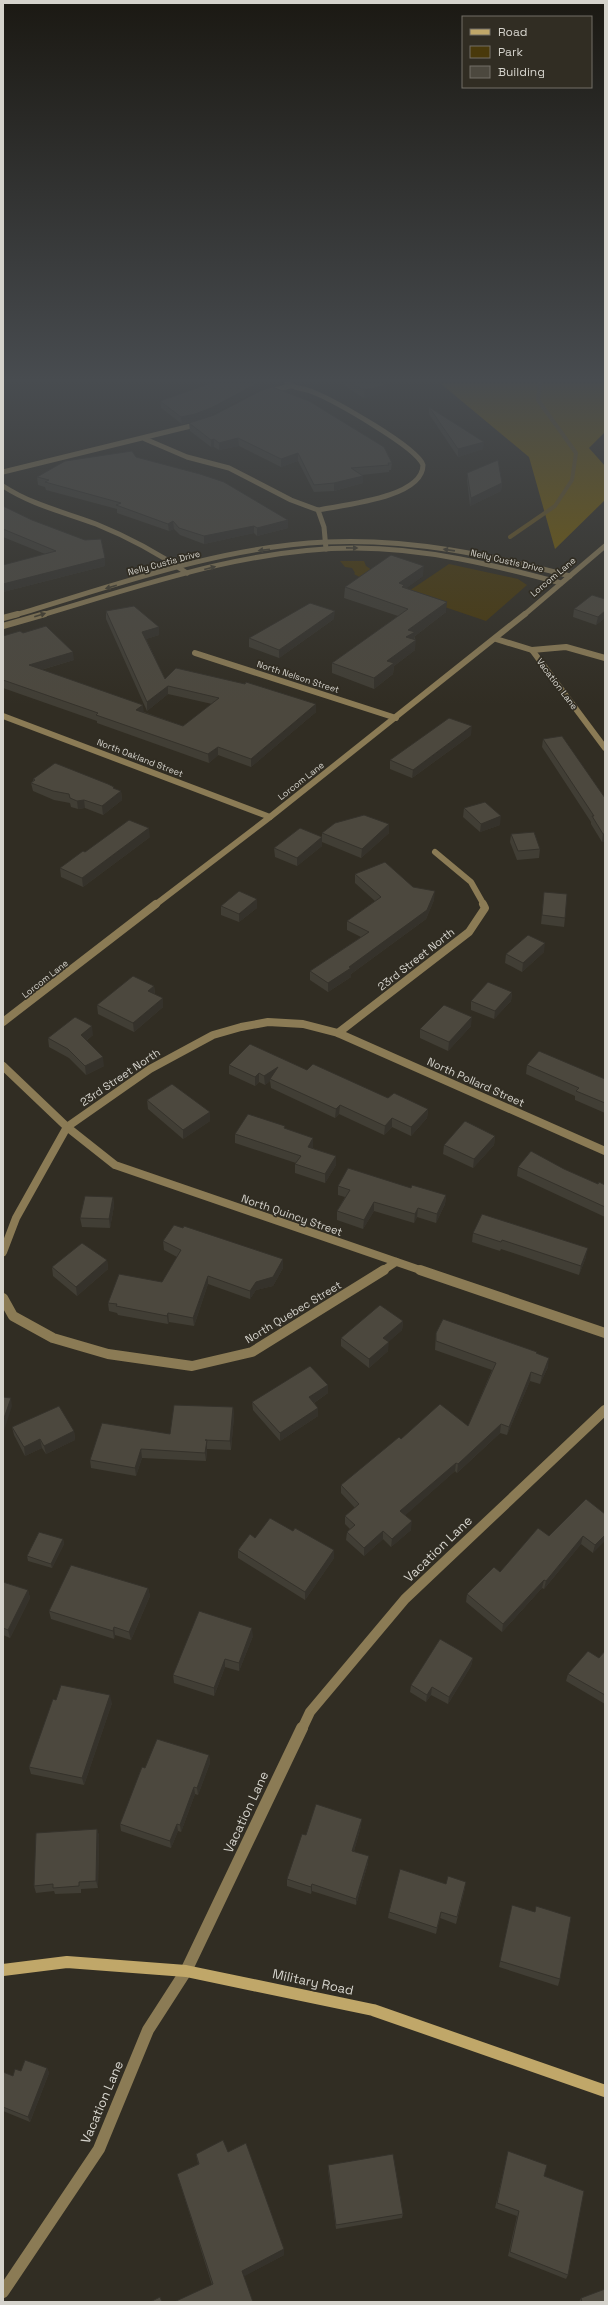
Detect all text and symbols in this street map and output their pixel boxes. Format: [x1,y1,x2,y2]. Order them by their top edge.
legend [462,16,592,88]
text: Road [498,24,527,40]
text: Park [498,44,523,60]
text: Building [498,64,545,80]
one-way arrow [346,545,359,551]
one-way arrow [258,547,270,553]
one-way arrow [443,547,455,553]
street label: Nelly Custis Drive [469,547,545,575]
street label: Nelly Custis Drive [126,548,202,578]
street label: Lorcom Lane [528,555,578,599]
one-way arrow [203,564,216,570]
one-way arrow [105,585,117,591]
one-way arrow [35,612,47,618]
street label: Vacation Lane [534,656,580,712]
street label: North Nelson Street [255,658,341,696]
street label: North Oakland Street [95,736,185,780]
street label: Lorcom Lane [275,759,327,803]
street label: 23rd Street North [375,925,457,993]
street label: Lorcom Lane [19,957,71,1001]
street label: 23rd Street North [77,1045,163,1109]
street label: North Pollard Street [425,1054,527,1110]
street label: North Quincy Street [240,1191,344,1239]
street label: North Quebec Street [242,1278,344,1346]
street label: Vacation Lane [400,1512,476,1586]
street label: Vacation Lane [220,1768,272,1856]
street label: Military Road [271,1965,355,1999]
street label: Vacation Lane [77,2058,127,2146]

